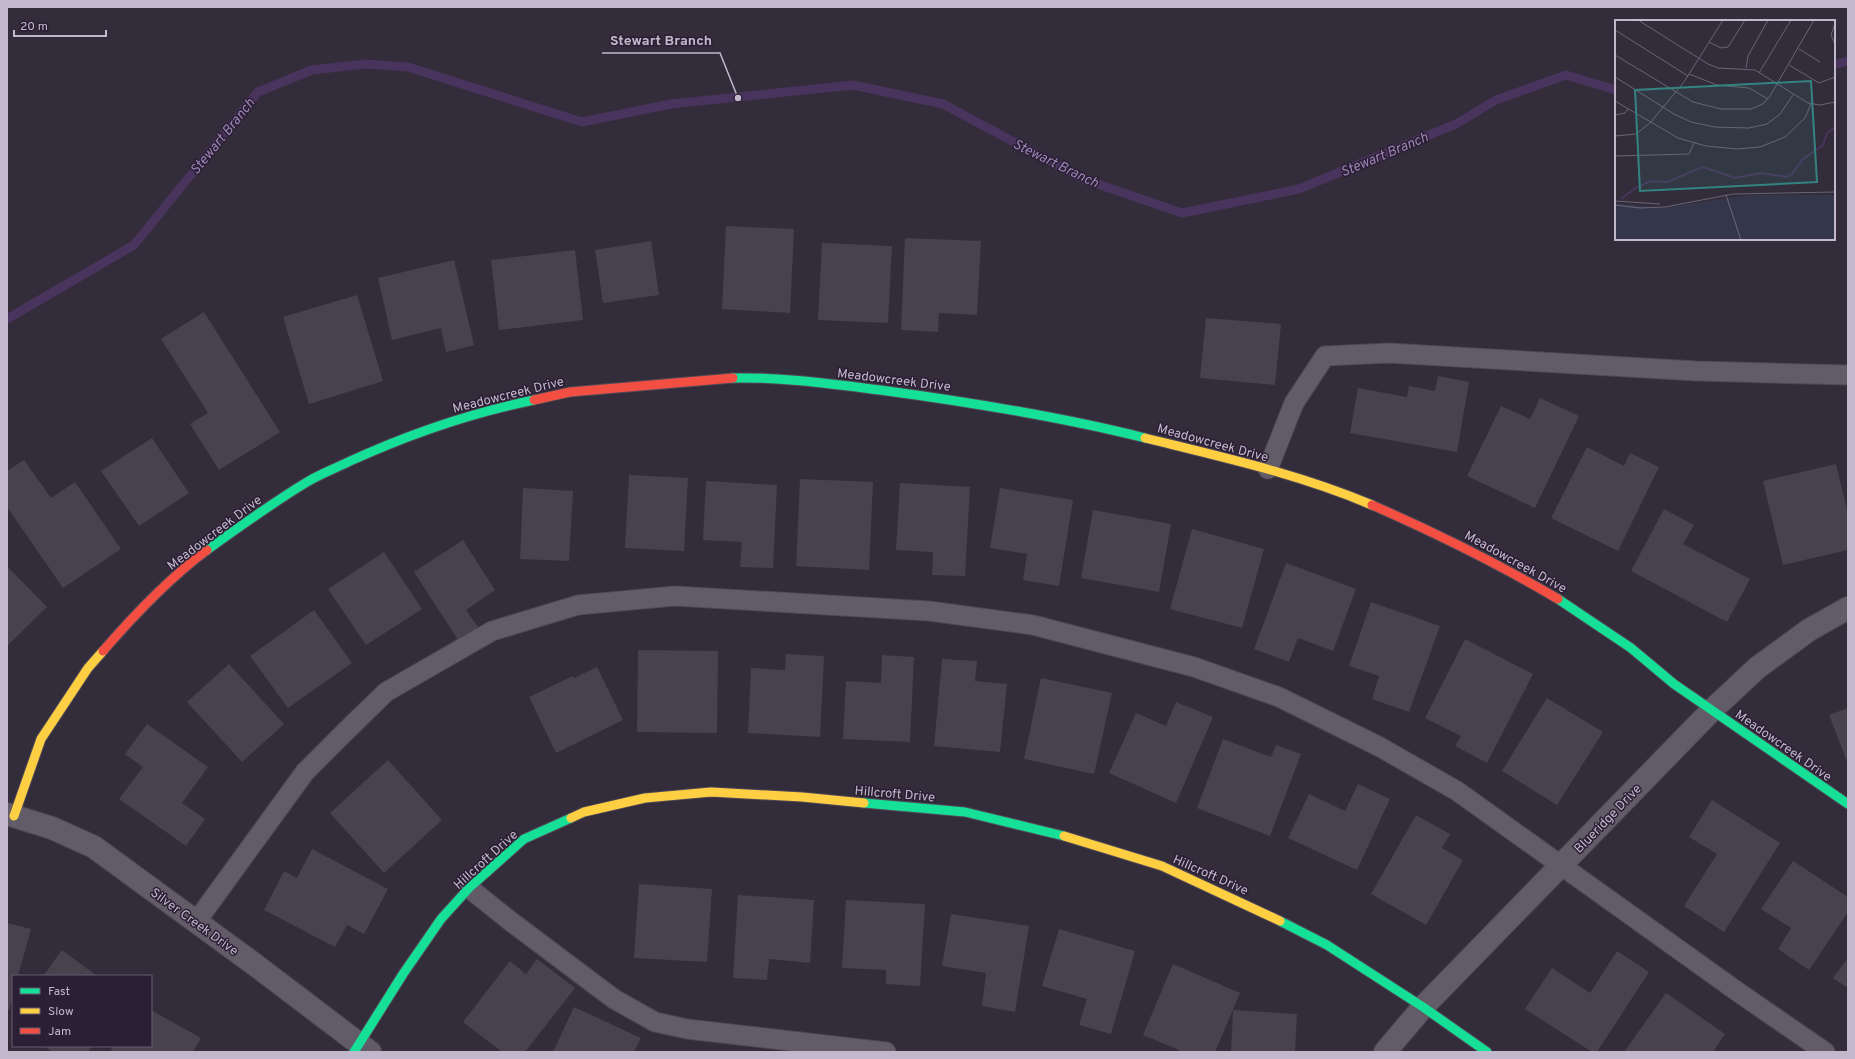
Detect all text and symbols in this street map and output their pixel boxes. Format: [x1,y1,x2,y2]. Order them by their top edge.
scale bar [14,12,106,38]
text: 20 m [20,19,48,35]
inset map [1615,20,1835,240]
callout: Stewart Branch [602,27,720,53]
text: Stewart Branch [610,33,712,50]
water label: Stewart Branch [187,95,259,179]
water label: Stewart Branch [1338,129,1431,181]
water label: Stewart Branch [1010,136,1101,193]
street label: Meadowcreek Drive [836,366,951,396]
street label: Meadowcreek Drive [451,374,566,418]
street label: Meadowcreek Drive [1155,421,1270,466]
street label: Meadowcreek Drive [165,493,266,574]
street label: Meadowcreek Drive [1461,528,1569,597]
street label: Meadowcreek Drive [1731,707,1834,786]
street label: Blueridge Drive [1571,781,1645,857]
street label: Hillcroft Drive [854,784,936,806]
street label: Hillcroft Drive [451,828,522,893]
street label: Hillcroft Drive [1170,852,1250,900]
street label: Silver Creek Drive [147,885,241,960]
legend [12,975,152,1047]
text: Fast [48,984,70,1000]
text: Slow [48,1004,74,1020]
text: Jam [48,1024,71,1040]

